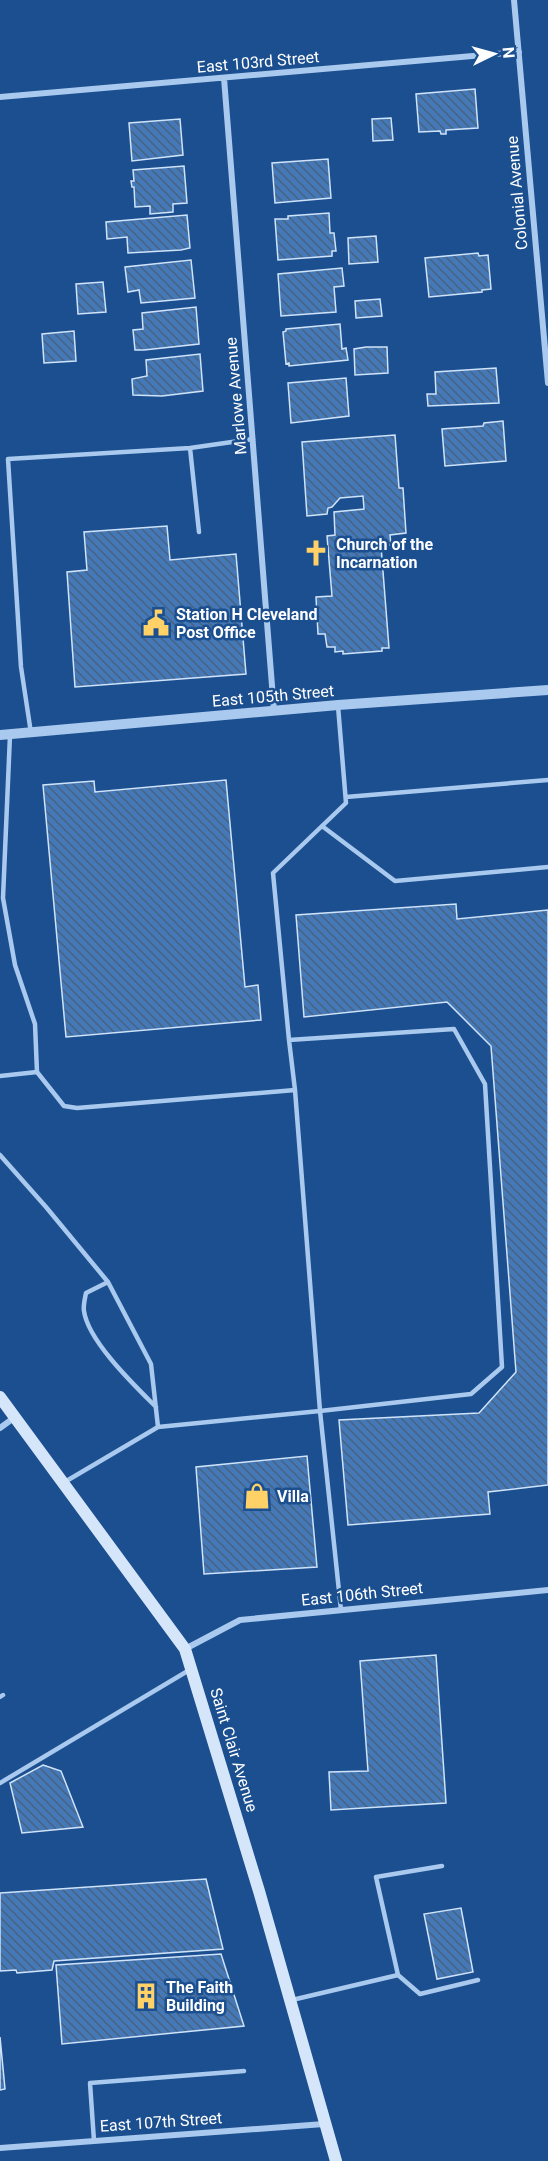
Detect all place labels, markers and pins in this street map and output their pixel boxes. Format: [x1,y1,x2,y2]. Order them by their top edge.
place label: Church of the Incarnation [336,535,433,572]
church icon: Church of the Incarnation [301,538,331,568]
place label: Station H Cleveland Post Office [176,605,317,642]
public building icon: Station H Cleveland Post Office [141,608,171,638]
shop icon: Villa [242,1481,272,1511]
place label: Villa [277,1487,309,1506]
place label: The Faith Building [166,1978,233,2015]
building icon: The Faith Building [131,1981,161,2011]

